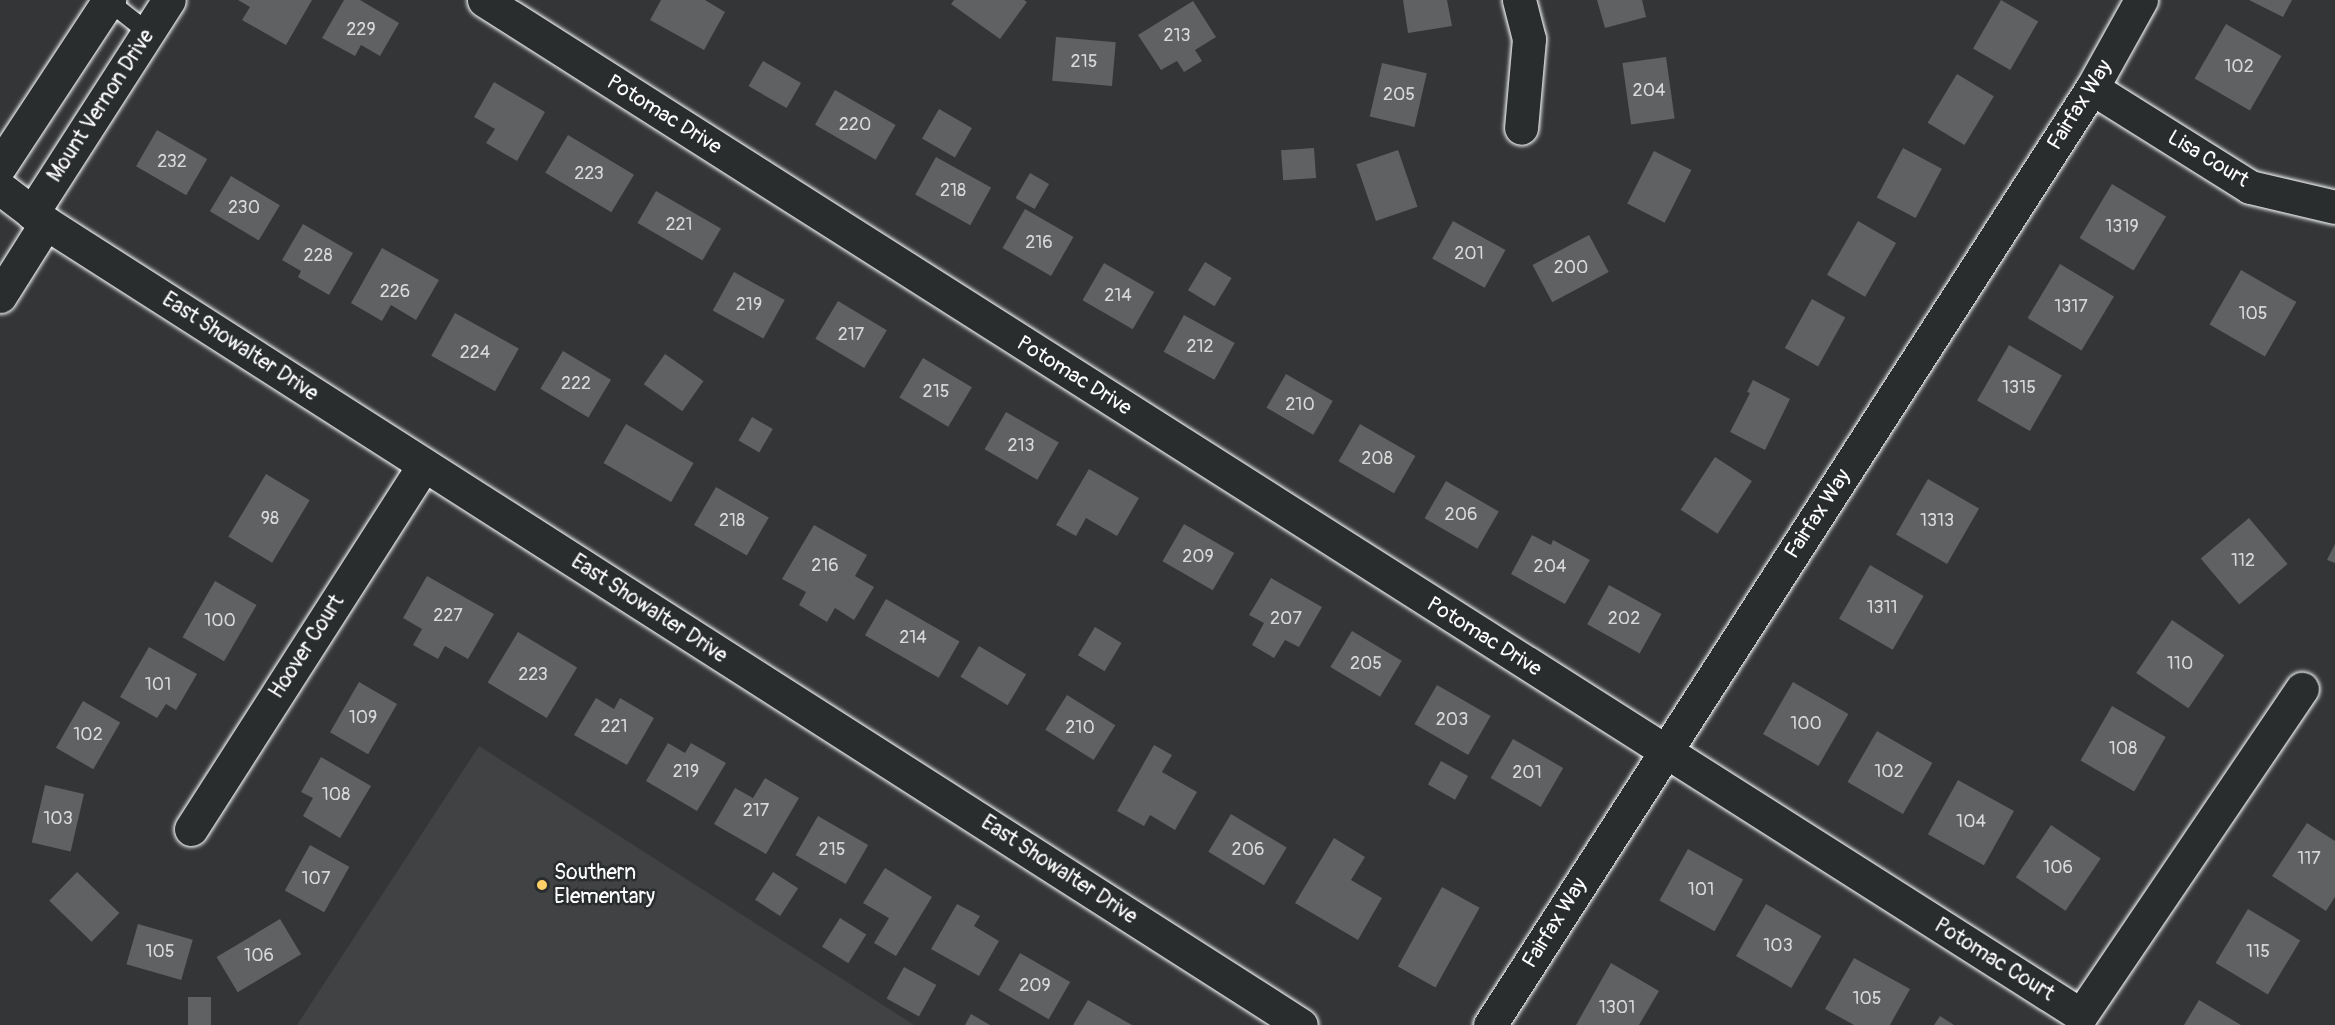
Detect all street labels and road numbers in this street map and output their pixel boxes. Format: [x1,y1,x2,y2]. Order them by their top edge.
street label: Mount Vernon Drive [42,25,160,187]
street label: Fairfax Way [2042,55,2118,155]
street label: Potomac Drive [602,70,726,160]
street label: Lisa Court [2163,125,2253,193]
street label: East Showalter Drive [157,287,323,407]
street label: Potomac Drive [1012,331,1136,421]
street label: Fairfax Way [1780,465,1856,563]
street label: East Showalter Drive [566,549,732,669]
street label: Hoover Court [264,590,350,704]
street label: Potomac Drive [1422,592,1546,682]
street label: East Showalter Drive [976,810,1142,930]
street label: Fairfax Way [1517,873,1593,973]
street label: Potomac Court [1929,913,2059,1007]

